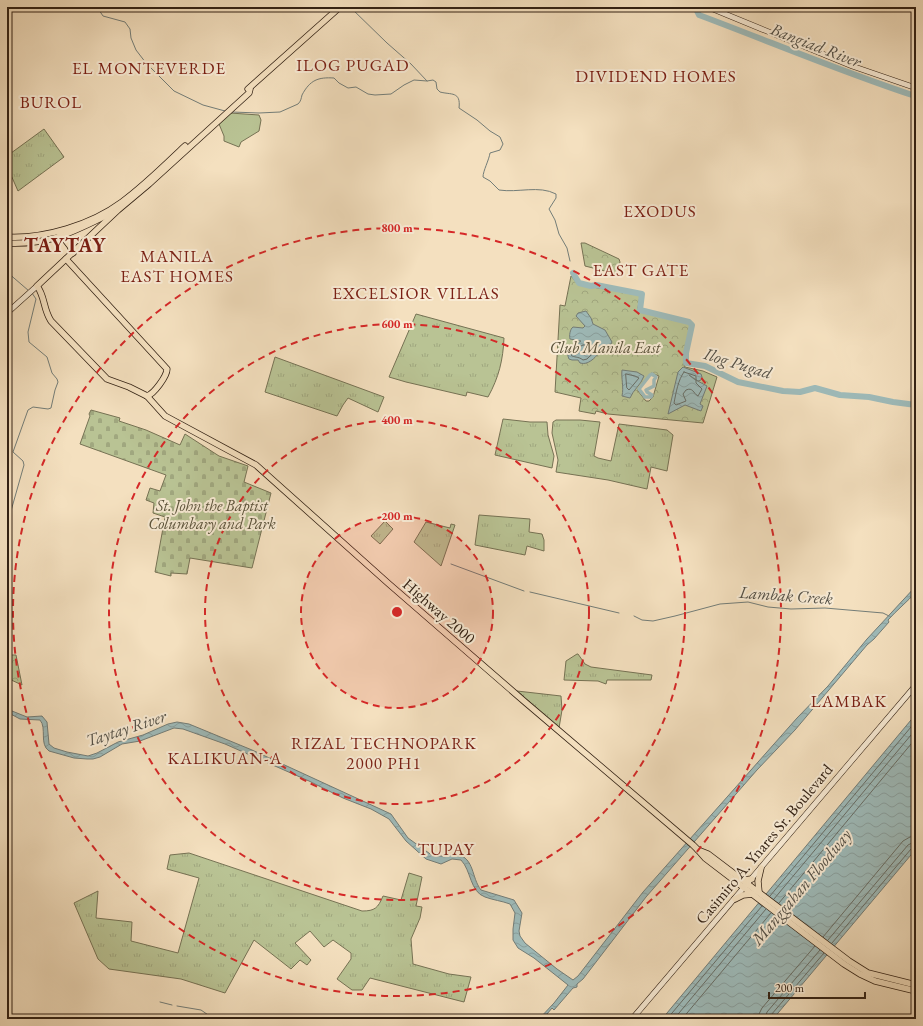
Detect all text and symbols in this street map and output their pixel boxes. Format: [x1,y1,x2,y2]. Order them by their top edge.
water label: Bangiad River [767,17,866,73]
district label: ILOG PUGAD [296,54,410,76]
district label: EL MONTEVERDE [72,57,226,79]
district label: DIVIDEND HOMES [575,65,737,87]
district label: BUROL [20,91,82,113]
district label: EXODUS [623,200,697,222]
text: 800 m [381,220,413,236]
district label: TAYTAY [24,232,106,258]
district label: MANILA EAST HOMES [120,245,234,287]
district label: EAST GATE [593,259,689,281]
district label: EXCELSIOR VILLAS [332,282,500,304]
text: 600 m [381,316,413,332]
park label: Club Manila East [550,337,662,358]
water label: Ilog Pugad [700,342,775,384]
text: 400 m [381,412,413,428]
park label: St. John the Baptist Columbary and Park [148,495,277,534]
text: 200 m [381,508,413,524]
street label: Highway 2000 [398,574,480,649]
water label: Lambak Creek [737,581,834,609]
centre of rings [390,605,404,619]
district label: LAMBAK [811,690,887,712]
water label: Taytay River [83,704,170,751]
district label: RIZAL TECHNOPARK 2000 PH1 [291,732,477,774]
district label: KALIKUAN-A [168,747,282,769]
street label: Casimiro A. Ynares Sr. Boulevard [691,759,838,929]
water label: Manggahan Floodway [745,824,856,950]
district label: TUPAY [417,838,475,860]
scale bar [769,974,865,1000]
text: 200 m [775,980,805,996]

